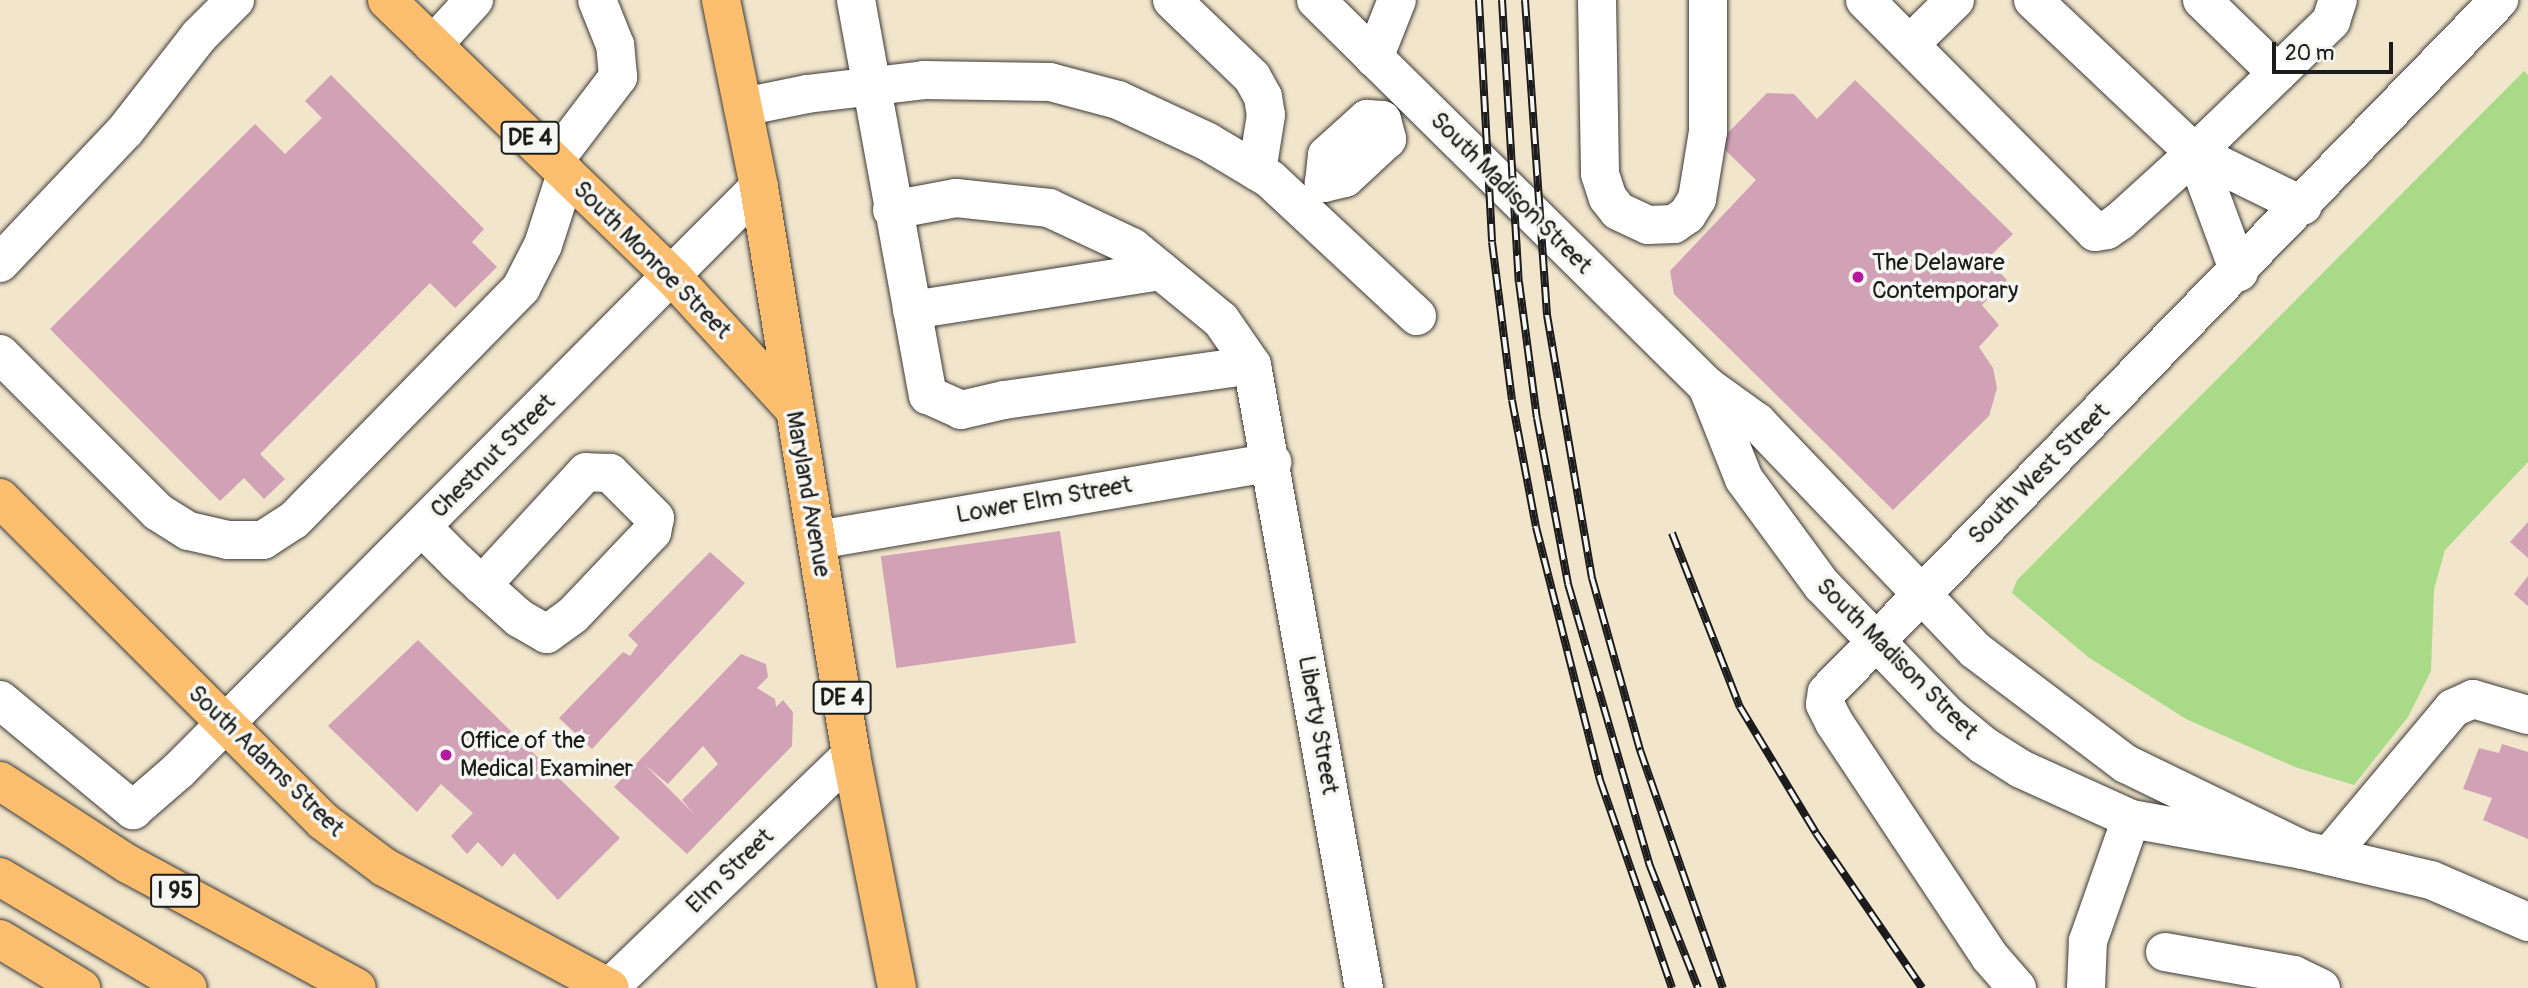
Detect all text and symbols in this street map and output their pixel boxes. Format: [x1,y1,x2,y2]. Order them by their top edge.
scale bar [2276,28,2397,72]
text: 20 m [2285,40,2334,67]
street label: South Madison Street [1424,106,1598,280]
road number: DE 4 [500,119,560,158]
street label: South Monroe Street [567,175,737,345]
place label: The Delaware Contemporary [1872,249,2018,305]
marker: The Delaware Contemporary [1850,269,1866,285]
street label: Chestnut Street [425,388,561,524]
street label: South West Street [1962,397,2116,551]
street label: Maryland Avenue [779,409,837,579]
street label: Lower Elm Street [954,470,1134,530]
street label: South Madison Street [1810,572,1984,746]
street label: Liberty Street [1292,653,1344,797]
road number: DE 4 [812,678,872,718]
street label: South Adams Street [182,679,350,843]
place label: Office of the Medical Examiner [460,727,633,783]
marker: Office of the Medical Examiner [438,747,454,763]
street label: Elm Street [681,823,779,919]
road number: I 95 [149,872,201,911]

